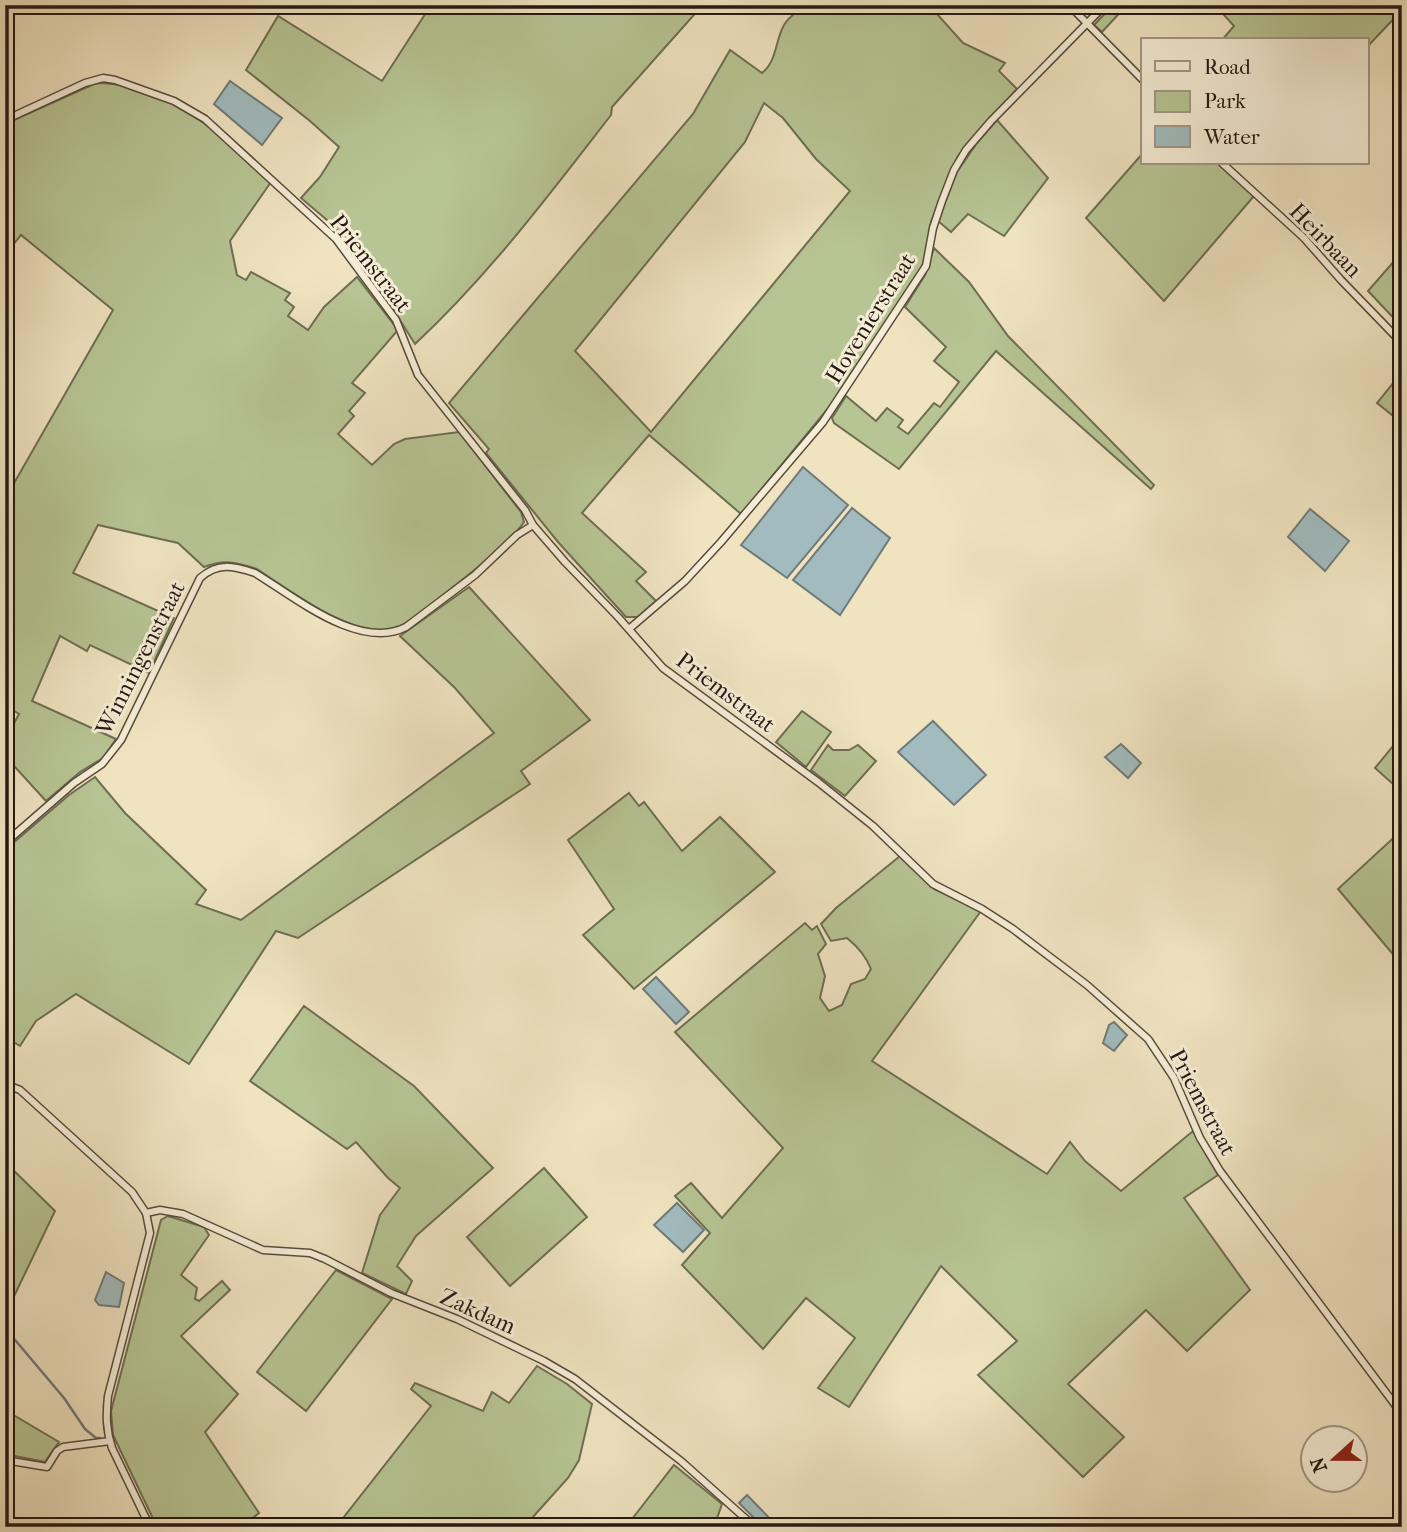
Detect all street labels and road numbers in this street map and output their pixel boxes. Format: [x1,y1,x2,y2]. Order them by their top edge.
street label: Heirbaan [1284,198,1368,283]
street label: Priemstraat [324,209,417,318]
street label: Hovenierstraat [820,248,921,388]
street label: Winningenstraat [90,577,191,741]
street label: Priemstraat [671,646,780,738]
street label: Priemstraat [1163,1044,1242,1160]
street label: Zakdam [436,1283,520,1340]

